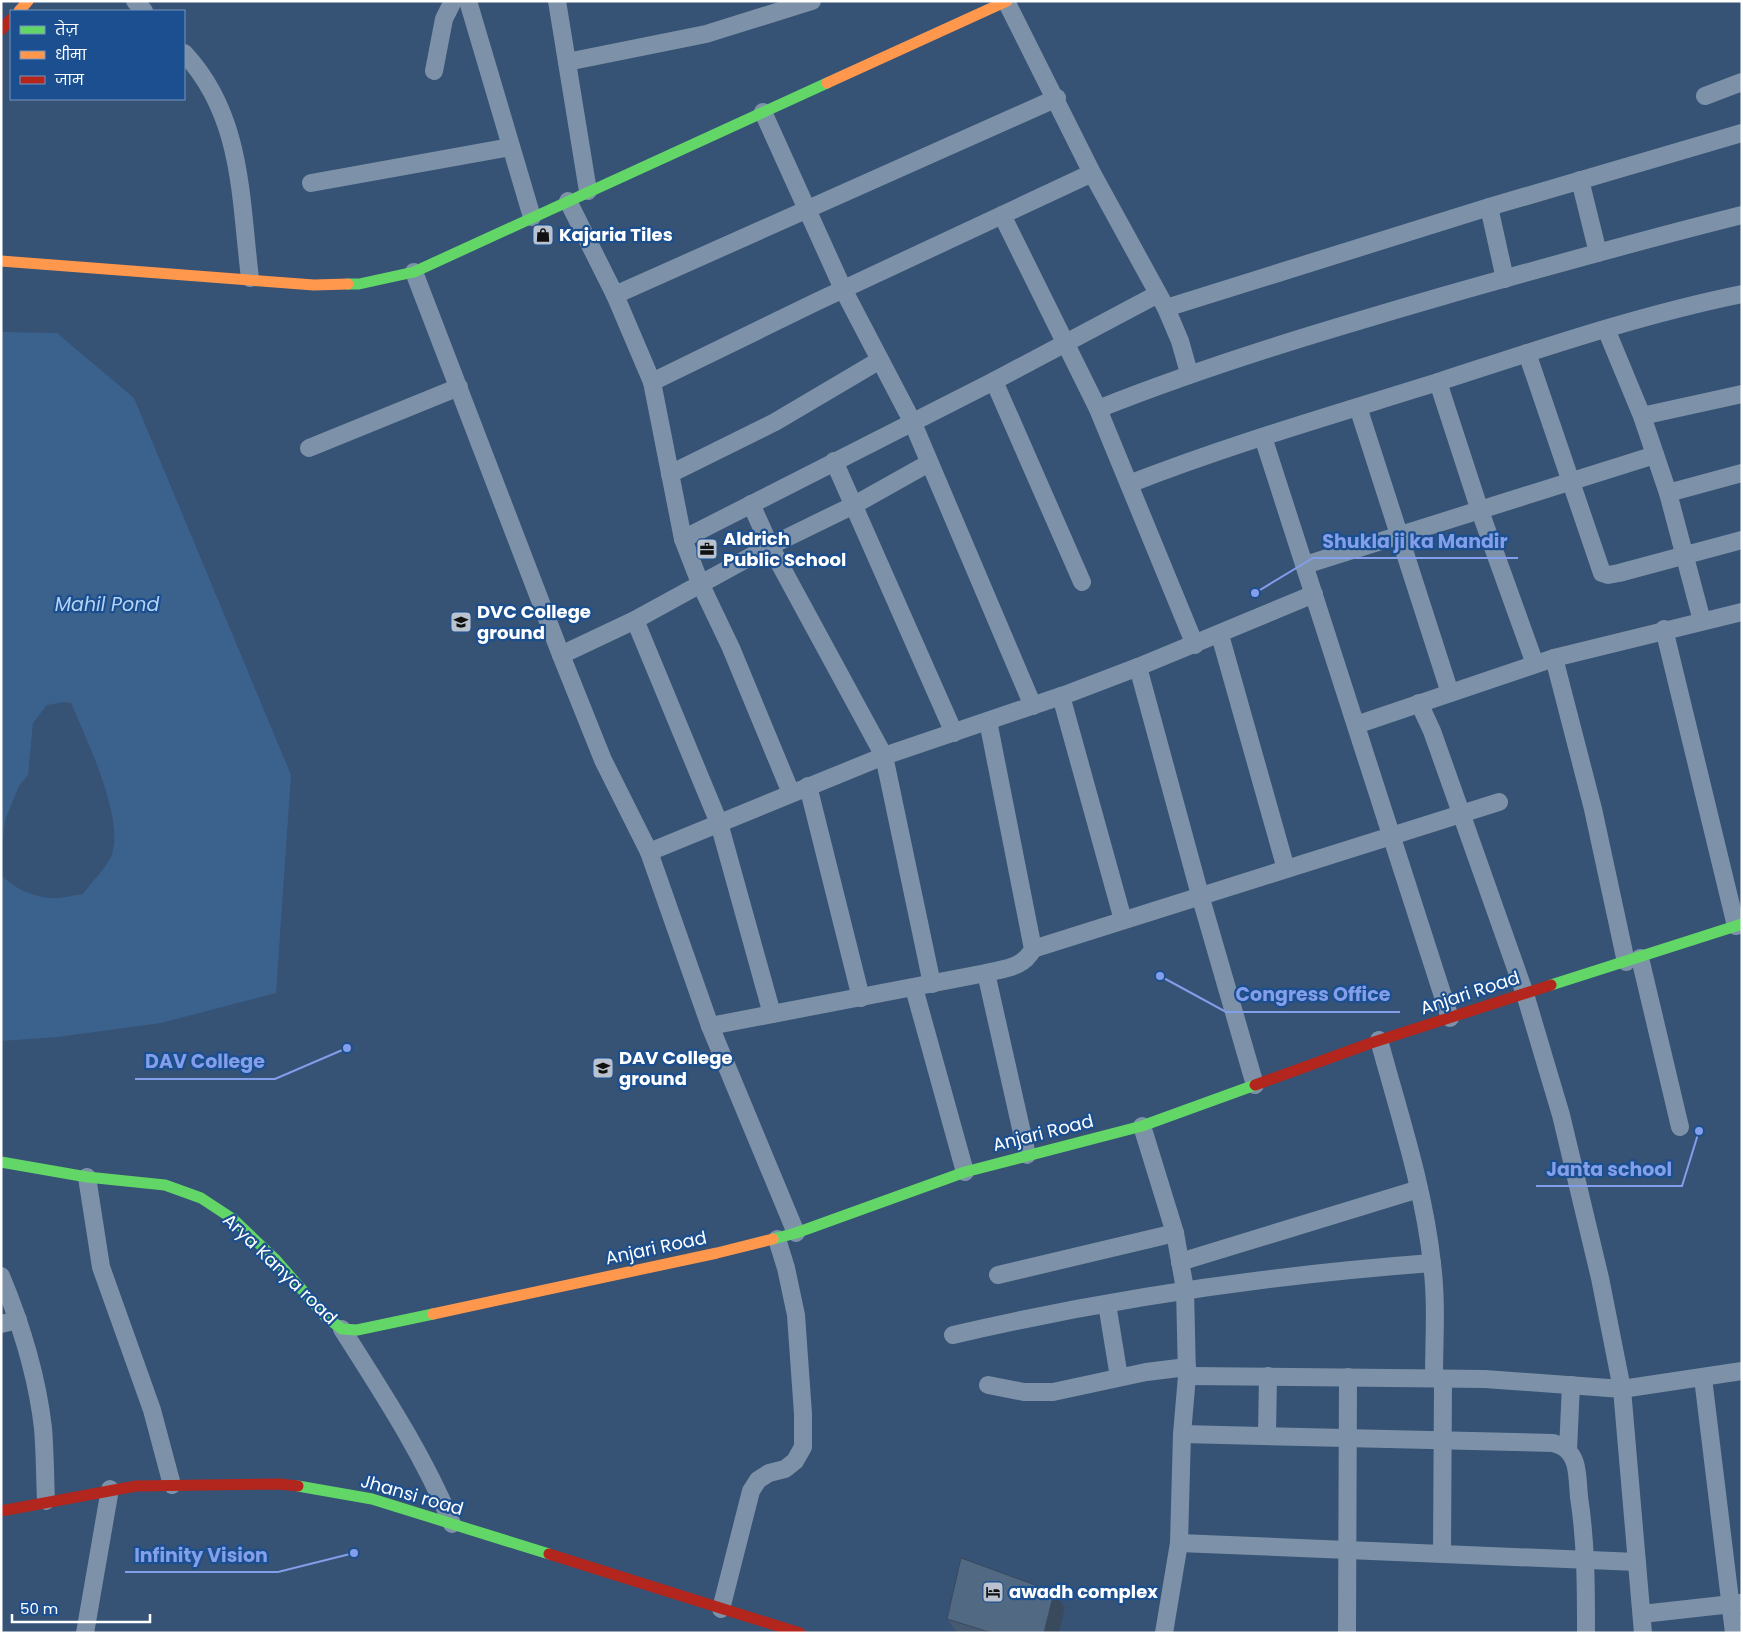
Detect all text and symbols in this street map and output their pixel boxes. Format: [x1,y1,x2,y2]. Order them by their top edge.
legend [10,10,185,100]
text: तेज़ [54,19,78,40]
text: धीमा [55,44,87,65]
text: जाम [54,69,85,90]
place label: Kajaria Tiles [559,222,673,247]
shop icon: Kajaria Tiles [531,223,555,247]
callout: Shukla ji ka Mandir [1313,524,1518,558]
place label: Aldrich Public School [723,526,846,572]
text: Shukla ji ka Mandir [1322,528,1508,555]
office icon: Aldrich Public School [695,537,719,561]
water label: Mahil Pond [55,591,159,618]
place label: DVC College ground [477,599,591,645]
school or university icon: DVC College ground [449,610,473,634]
street label: Anjari Road [1417,965,1523,1020]
callout: Congress Office [1226,978,1400,1012]
text: Congress Office [1236,981,1391,1008]
callout: DAV College [135,1045,275,1079]
place label: DAV College ground [619,1045,733,1091]
text: DAV College [145,1048,265,1075]
school or university icon: DAV College ground [591,1056,615,1080]
street label: Anjari Road [990,1108,1096,1157]
callout: Janta school [1536,1152,1682,1186]
text: Janta school [1546,1156,1672,1183]
street label: Arya Kanya road [218,1208,343,1330]
street label: Anjari Road [603,1225,709,1270]
street label: Jhansi road [358,1468,467,1521]
callout: Infinity Vision [125,1538,278,1572]
text: Infinity Vision [134,1542,268,1569]
place label: awadh complex [1009,1579,1158,1604]
hotel icon: awadh complex [981,1580,1005,1604]
scale bar [12,1592,150,1624]
text: 50 m [20,1598,58,1619]

